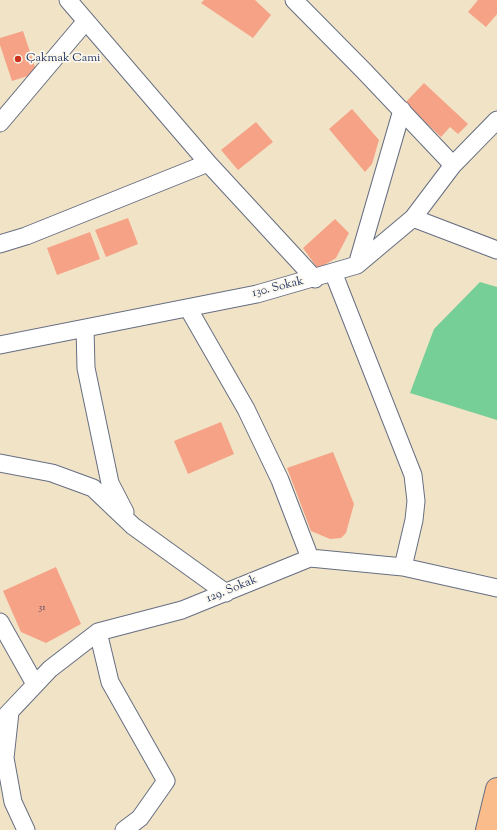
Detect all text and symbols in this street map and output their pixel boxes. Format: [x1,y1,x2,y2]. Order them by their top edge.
place label: Çakmak Cami [26,52,100,66]
marker: Çakmak Cami [13,54,23,64]
street label: 130. Sokak [251,275,305,301]
street label: 129. Sokak [205,573,259,607]
house number: 31 [38,602,46,614]

